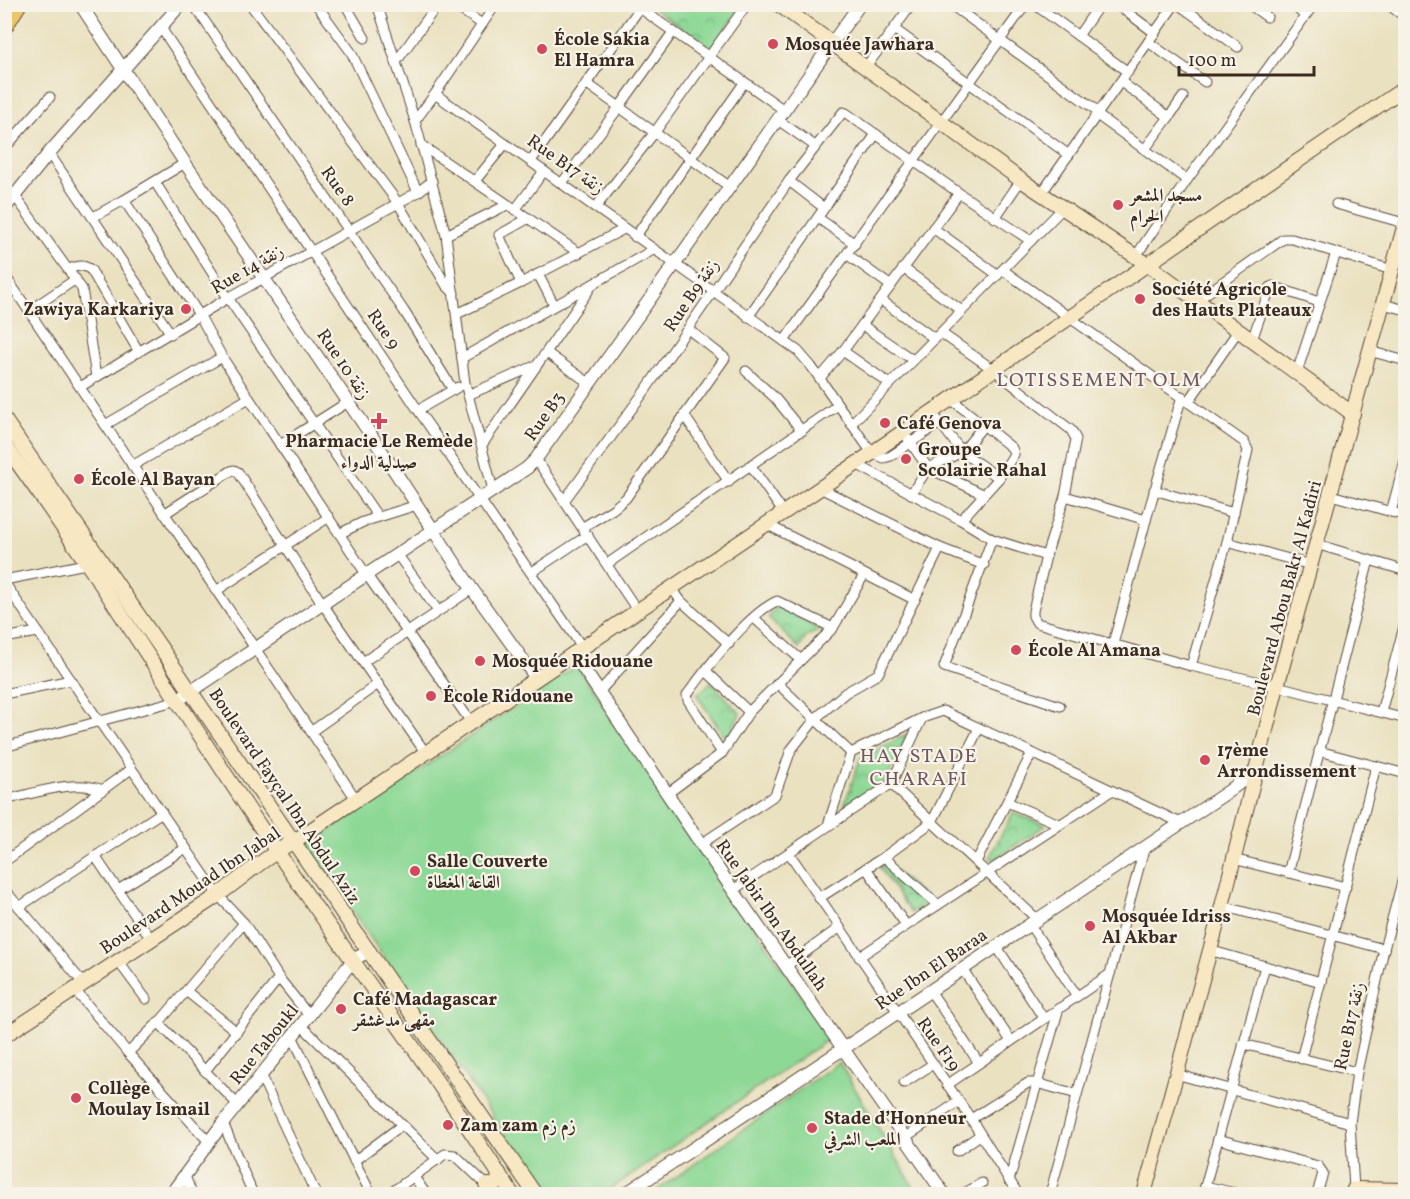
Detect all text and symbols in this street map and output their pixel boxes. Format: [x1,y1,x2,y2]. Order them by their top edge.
place label: École Sakia El Hamra [554,28,650,74]
place label: Mosquée Jawhara [785,33,935,58]
marker: Mosquée Jawhara [766,37,780,51]
scale bar [1179,39,1314,77]
marker: École Sakia El Hamra [535,42,549,56]
text: 100 m [1188,49,1237,74]
street label: Rue B17 زنقة [521,129,609,201]
street label: Rue 8 [314,162,360,212]
place label: مسجد المشعر الحرام [1128,184,1202,232]
marker: مسجد المشعر الحرام [1111,198,1125,212]
street label: Rue 14 زنقة [207,239,289,301]
street label: Rue B9 زنقة [659,254,726,337]
place label: Société Agricole des Hauts Plateaux [1152,278,1312,324]
marker: Société Agricole des Hauts Plateaux [1133,292,1147,306]
place label: Zawiya Karkariya [23,298,174,323]
marker: Zawiya Karkariya [179,302,193,316]
street label: Rue 9 [360,305,405,355]
street label: Rue 10 زنقة [310,325,376,405]
district label: LOTISSEMENT OLM [996,367,1202,395]
street label: Rue B3 [519,387,571,447]
place label: Café Genova [897,412,1002,437]
marker: Pharmacie Le Remède صيدلية الدواء [372,414,386,428]
marker: Café Genova [878,416,892,430]
place label: Pharmacie Le Remède صيدلية الدواء [285,430,473,476]
place label: Groupe Scolairie Rahal [918,438,1047,484]
marker: Groupe Scolairie Rahal [899,452,913,466]
place label: École Al Bayan [91,468,215,493]
marker: École Al Bayan [72,472,86,486]
street label: Boulevard Abou Bakr Al Kadiri [1242,478,1329,719]
place label: École Al Amana [1028,639,1161,664]
marker: École Al Amana [1009,643,1023,657]
place label: Mosquée Ridouane [492,650,653,675]
marker: Mosquée Ridouane [473,654,487,668]
street label: Boulevard Fayçal Ibn Abdul Aziz [202,684,366,910]
place label: École Ridouane [443,685,573,710]
marker: École Ridouane [424,689,438,703]
place label: 17ème Arrondissement [1217,739,1357,785]
district label: HAY STADE CHARAFI [860,743,978,794]
marker: 17ème Arrondissement [1198,753,1212,767]
street label: Boulevard Mouad Ibn Jabal [96,821,286,961]
street label: Rue Jabir Ibn Abdullah [709,835,833,997]
place label: Salle Couverte القاعة المغطاة [427,850,548,896]
marker: Salle Couverte القاعة المغطاة [408,864,422,878]
place label: Mosquée Idriss Al Akbar [1102,905,1231,951]
marker: Mosquée Idriss Al Akbar [1083,919,1097,933]
street label: Rue Ibn El Baraa [871,923,993,1017]
street label: Rue B17 زنقة [1329,980,1372,1073]
place label: Café Madagascar مقهى مدغشقر [351,988,498,1034]
street label: Rue Taboukl [225,999,305,1091]
marker: Café Madagascar مقهى مدغشقر [334,1002,348,1016]
street label: Rue F19 [910,1013,966,1077]
place label: Collège Moulay Ismail [88,1077,210,1123]
marker: Collège Moulay Ismail [69,1091,83,1105]
place label: Stade d’Honneur الملعب الشرفي [823,1107,967,1154]
place label: Zam zam زم زم [460,1114,576,1141]
marker: Zam zam زم زم [441,1118,455,1132]
marker: Stade d’Honneur الملعب الشرفي [805,1121,819,1135]

